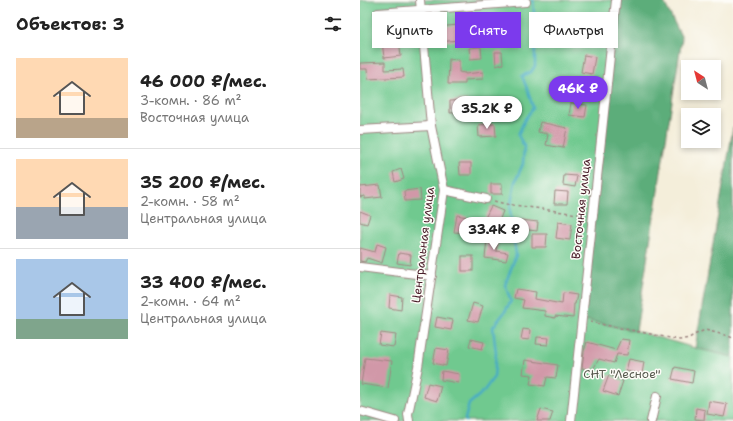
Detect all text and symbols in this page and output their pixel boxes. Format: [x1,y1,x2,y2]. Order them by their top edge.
chip: Купить [372,12,447,48]
chip: Снять [455,12,521,48]
chip: Фильтры [529,12,618,48]
text: Объектов: 3 [16,13,125,35]
icon: filters [322,13,344,35]
north arrow [681,60,721,100]
map controls [681,60,721,148]
text: 46 000 ₽/мес. [140,70,267,92]
icon: home [48,74,96,122]
pin: 46K ₽ [550,76,606,110]
text: 46K ₽ [558,80,598,97]
text: 3-комн. · 86 m² [140,92,242,109]
pin: 35.2K ₽ [450,96,524,130]
text: 35.2K ₽ [461,100,513,117]
button: layers [681,108,721,148]
text: Восточная улица [140,109,249,126]
street label: Восточная улица [568,158,594,260]
text: 35 200 ₽/мес. [140,171,265,193]
icon: home [48,175,96,223]
street label: Центральная улица [408,186,438,304]
text: 2-комн. · 58 m² [140,193,240,210]
text: Центральная улица [140,210,266,227]
pin: 33.4K ₽ [457,217,531,251]
text: 33.4K ₽ [468,221,520,238]
text: 33 400 ₽/мес. [140,271,267,293]
icon: home [48,275,96,323]
text: 2-комн. · 64 m² [140,293,241,310]
text: Центральная улица [140,310,266,327]
park label: СНТ "Лесное" [583,366,661,382]

